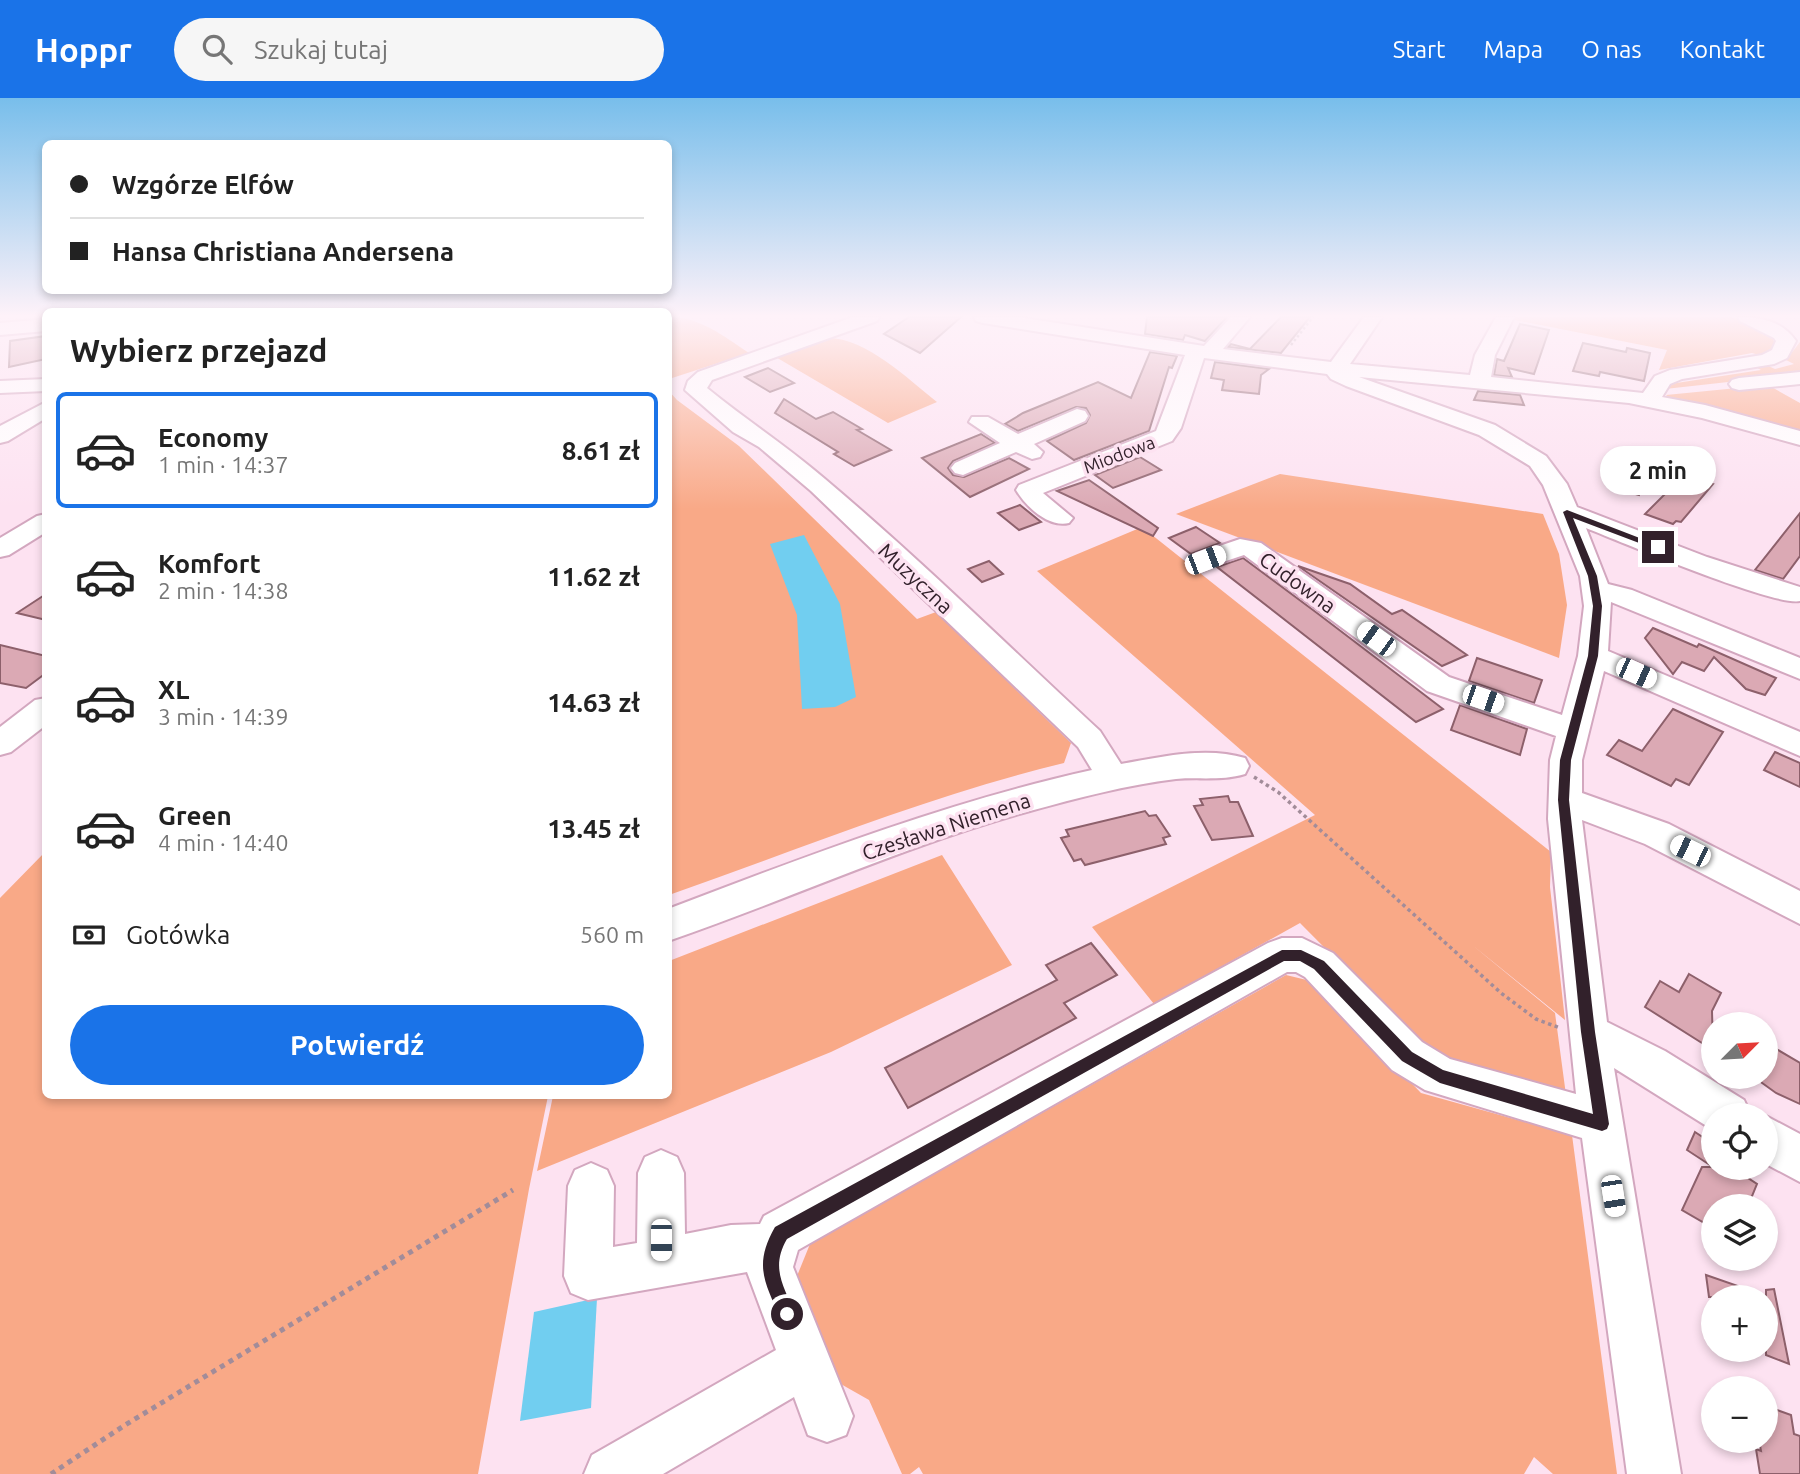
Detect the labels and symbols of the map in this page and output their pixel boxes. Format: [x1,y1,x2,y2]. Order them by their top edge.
street label: Miodowa [1081,431,1157,477]
callout: 2 min [1600,446,1716,494]
route end [1642,531,1674,563]
street label: Muzyczna [874,538,958,618]
car [1182,543,1229,577]
street label: Cudowna [1255,546,1341,618]
car [1353,618,1400,660]
car [1613,655,1660,691]
car [1460,682,1507,716]
street label: Czesława Niemena [859,787,1033,865]
car [1667,832,1714,870]
north arrow [1701,1012,1778,1088]
car [1600,1174,1627,1218]
car [651,1219,672,1261]
route start [771,1298,803,1330]

